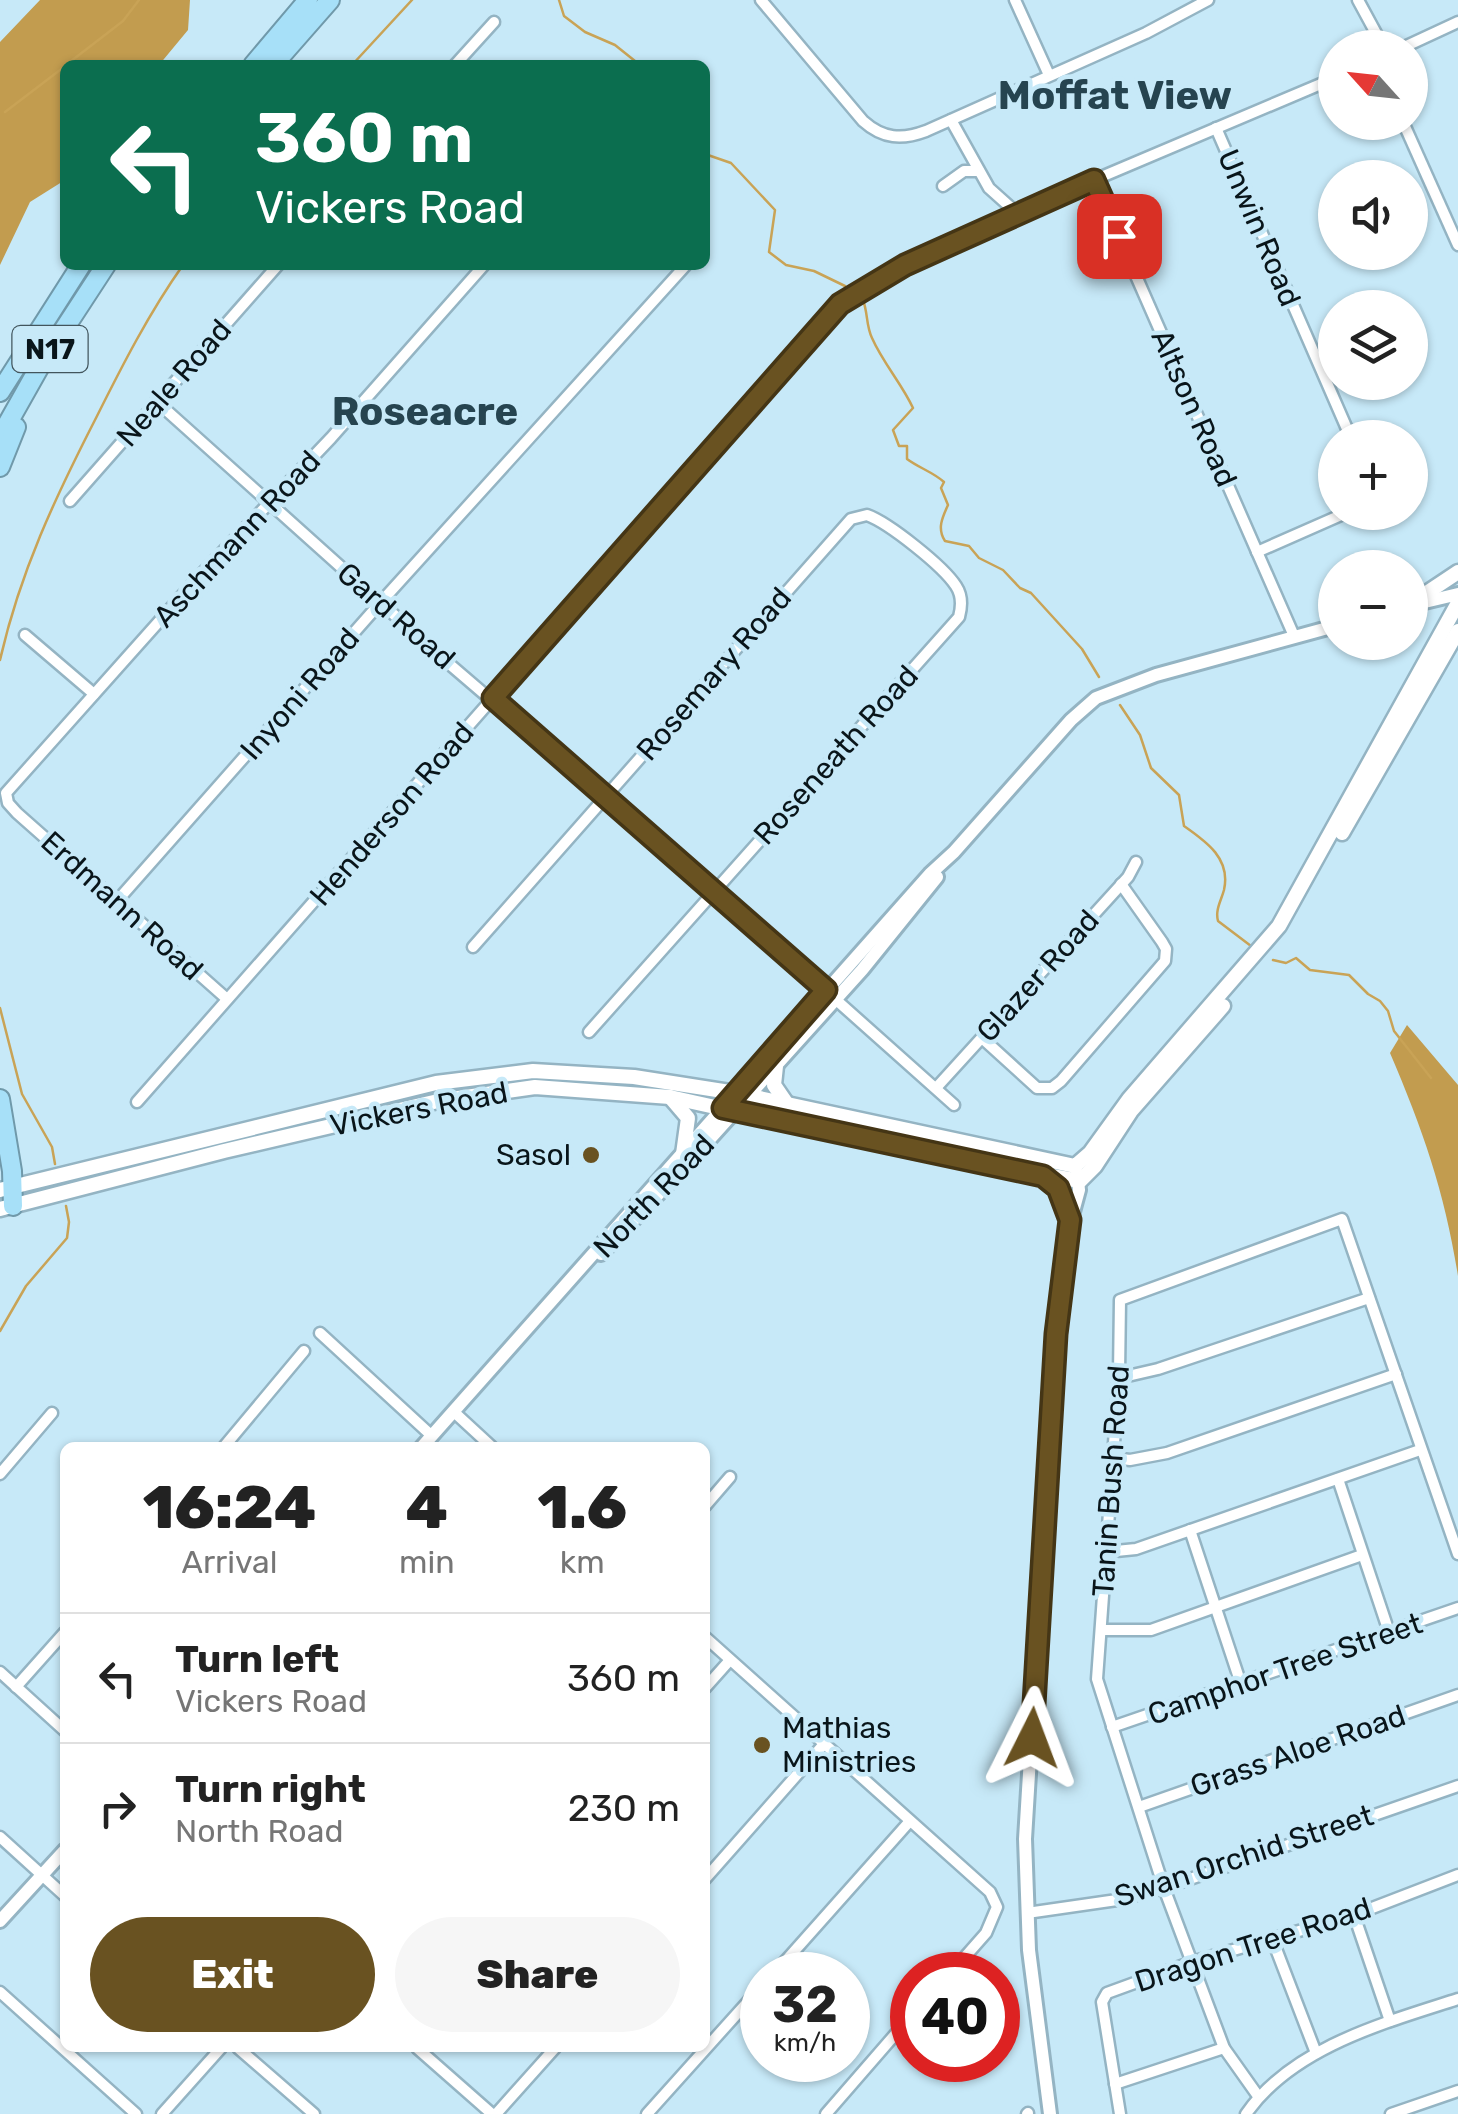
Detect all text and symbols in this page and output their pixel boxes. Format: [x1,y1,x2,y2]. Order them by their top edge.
north arrow [1318,30,1428,140]
map controls [1318,30,1428,660]
district label: Moffat View [998,72,1232,119]
text: 360 m [255,97,473,180]
icon: left [90,100,220,230]
street label: Unwin Road [1210,144,1308,312]
button: sound [1318,160,1428,270]
text: Vickers Road [255,181,525,234]
pin [1077,194,1162,279]
icon: arrive [1092,209,1147,264]
button: layers [1318,290,1428,400]
street label: Neale Road [109,312,239,454]
street label: Altson Road [1143,324,1245,492]
road number: N17 [12,326,88,372]
district label: Roseacre [332,388,518,435]
button: + [1318,420,1428,530]
street label: Aschmann Road [146,443,328,635]
button: − [1318,550,1428,660]
street label: Gard Road [330,555,462,677]
street label: Rosemary Road [629,580,799,768]
street label: Inyoni Road [233,621,367,767]
street label: Roseneath Road [746,658,926,852]
street label: Henderson Road [302,715,482,913]
street label: Erdmann Road [34,824,210,988]
street label: Glazer Road [969,903,1107,1049]
street label: Vickers Road [327,1074,511,1144]
street label: North Road [586,1127,722,1265]
place label: Sasol [496,1137,571,1173]
marker: Sasol [580,1144,602,1166]
street label: Tanin Bush Road [1085,1364,1137,1598]
text: 16:24 [143,1472,316,1543]
text: 4 [406,1472,448,1543]
text: 1.6 [538,1472,627,1543]
text: Arrival [182,1543,278,1581]
text: min [399,1543,455,1581]
text: km [560,1543,605,1581]
street label: Camphor Tree Street [1143,1605,1427,1733]
text: Turn left [175,1636,339,1682]
icon: left [90,1651,145,1706]
text: 360 m [567,1655,680,1701]
text: Vickers Road [175,1682,367,1720]
position arrow [980,1686,1084,1790]
street label: Grass Aloe Road [1186,1697,1410,1805]
place label: Mathias Ministries [782,1710,916,1780]
marker: Mathias Ministries [751,1734,773,1756]
text: Turn right [175,1766,366,1812]
icon: right [90,1781,145,1836]
text: 230 m [568,1785,680,1831]
street label: Swan Orchid Street [1110,1797,1378,1915]
text: North Road [175,1812,343,1850]
street label: Dragon Tree Road [1130,1890,1376,2000]
button: Exit [90,1917,375,2032]
button: Share [395,1917,680,2032]
speed limit sign: 40 [890,1952,1020,2082]
text: 32 [772,1975,838,2035]
text: km/h [774,2028,836,2057]

